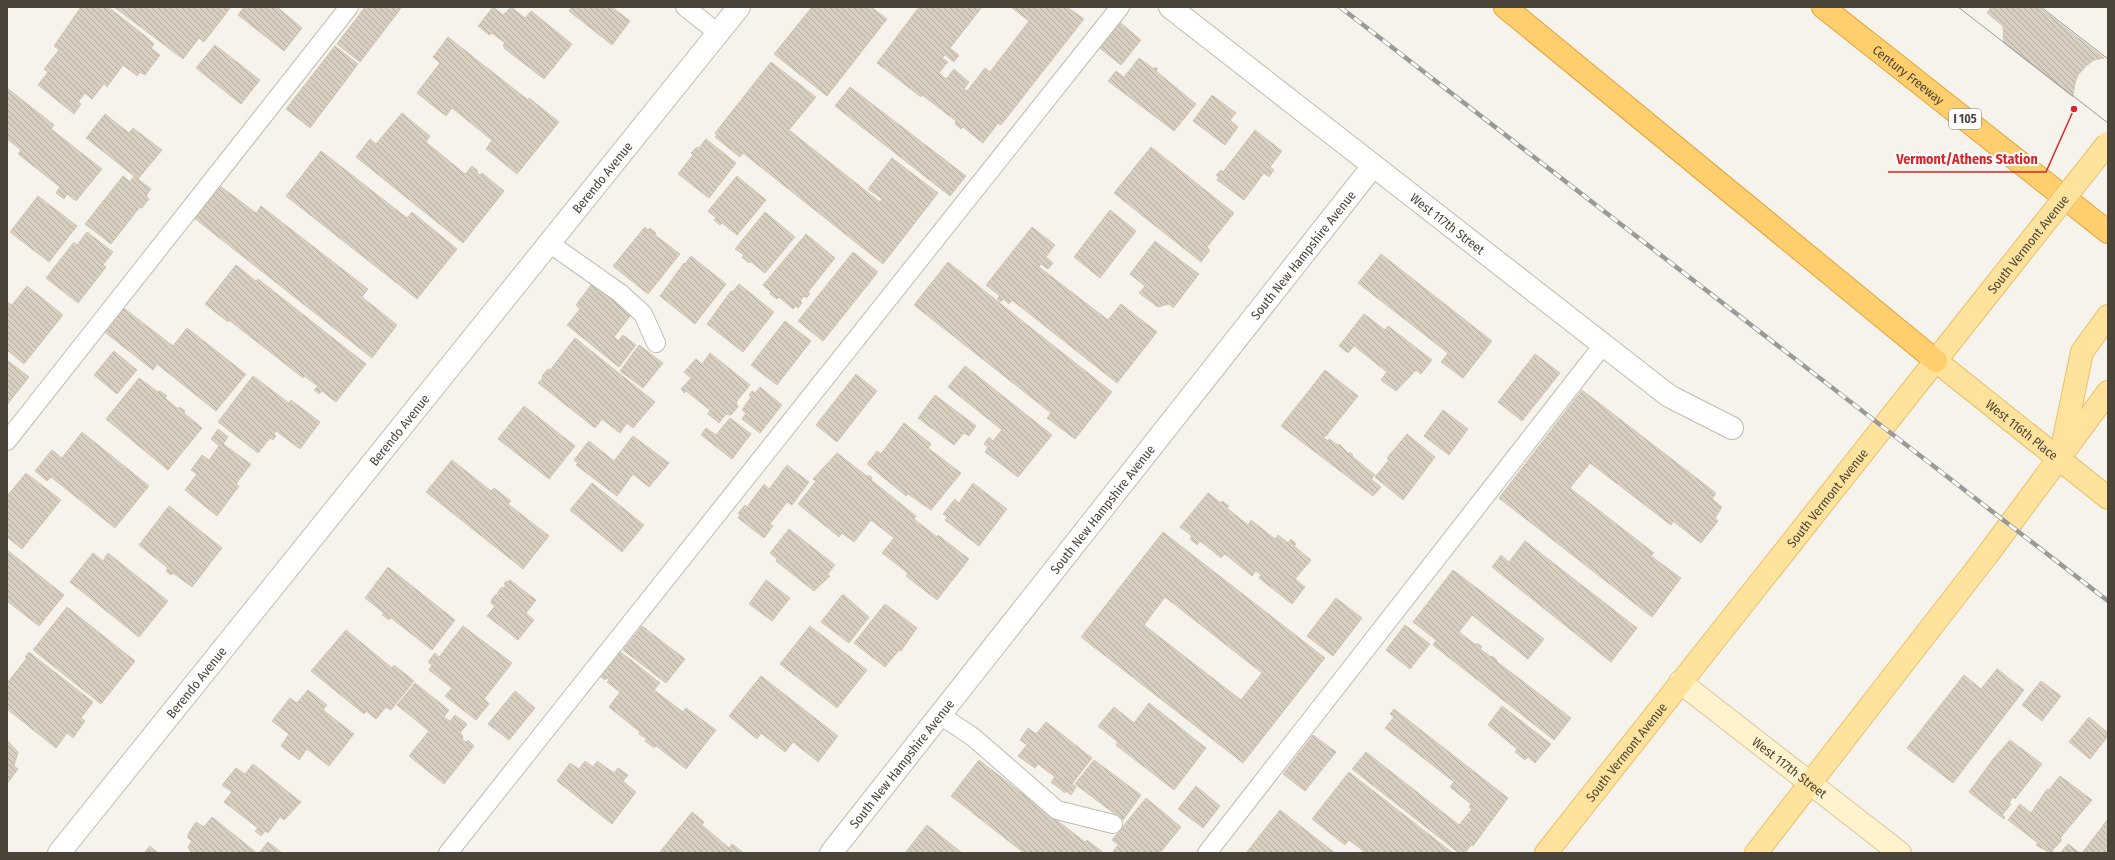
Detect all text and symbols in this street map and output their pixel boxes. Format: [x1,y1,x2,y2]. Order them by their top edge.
street label: Century Freeway [1870,42,1947,108]
road number: I 105 [1949,109,1981,129]
street label: Berendo Avenue [569,139,636,216]
callout: Vermont/Athens Station [1888,146,2046,172]
text: Vermont/Athens Station [1895,151,2038,168]
street label: South New Hampshire Avenue [1248,188,1359,322]
street label: West 117th Street [1407,190,1488,258]
street label: South Vermont Avenue [1985,192,2072,297]
street label: Berendo Avenue [366,391,433,469]
street label: West 116th Place [1983,397,2061,463]
street label: South New Hampshire Avenue [1047,442,1158,577]
street label: South Vermont Avenue [1784,446,1871,550]
street label: Berendo Avenue [163,644,230,721]
street label: South New Hampshire Avenue [847,696,957,831]
street label: South Vermont Avenue [1583,700,1670,805]
street label: West 117th Street [1749,734,1830,802]

